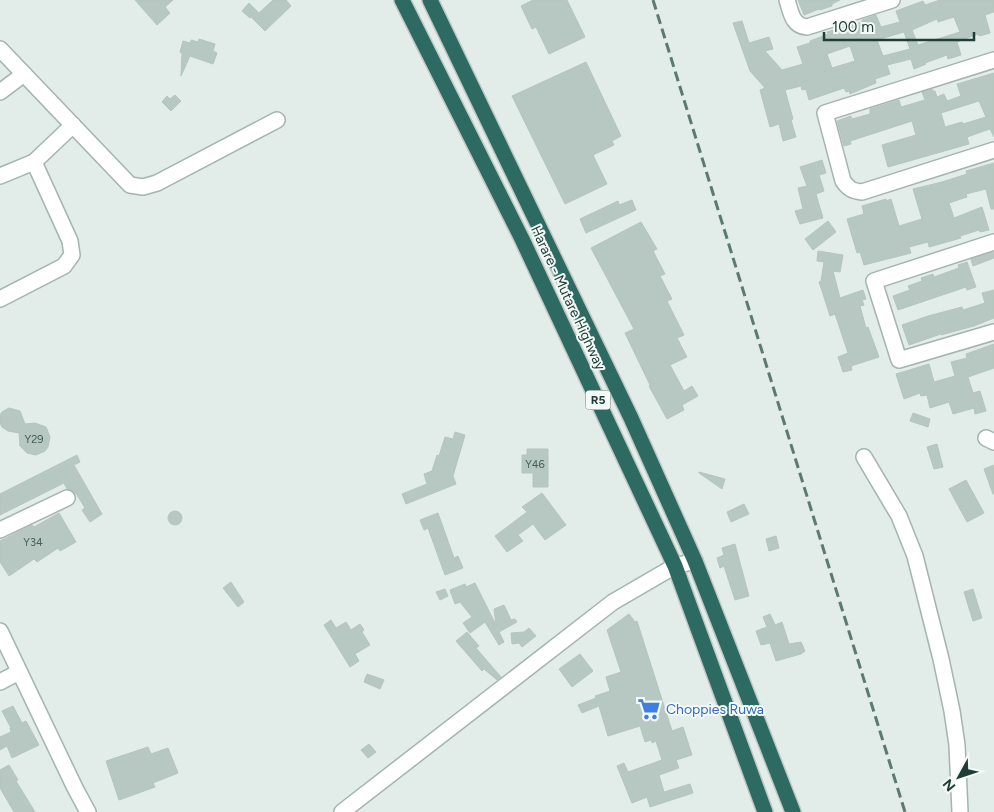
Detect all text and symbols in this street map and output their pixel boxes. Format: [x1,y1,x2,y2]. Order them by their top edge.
scale bar [824,10,974,42]
text: 100 m [832,18,874,36]
street label: Harare - Mutare Highway [527,223,609,374]
road number: R5 [586,390,610,410]
house number: Y29 [24,433,44,446]
house number: Y46 [525,458,545,471]
house number: Y34 [23,536,43,549]
supermarket icon: Choppies Ruwa [636,696,662,722]
place label: Choppies Ruwa [666,701,764,718]
north arrow [934,752,984,802]
text: N [939,775,959,795]

